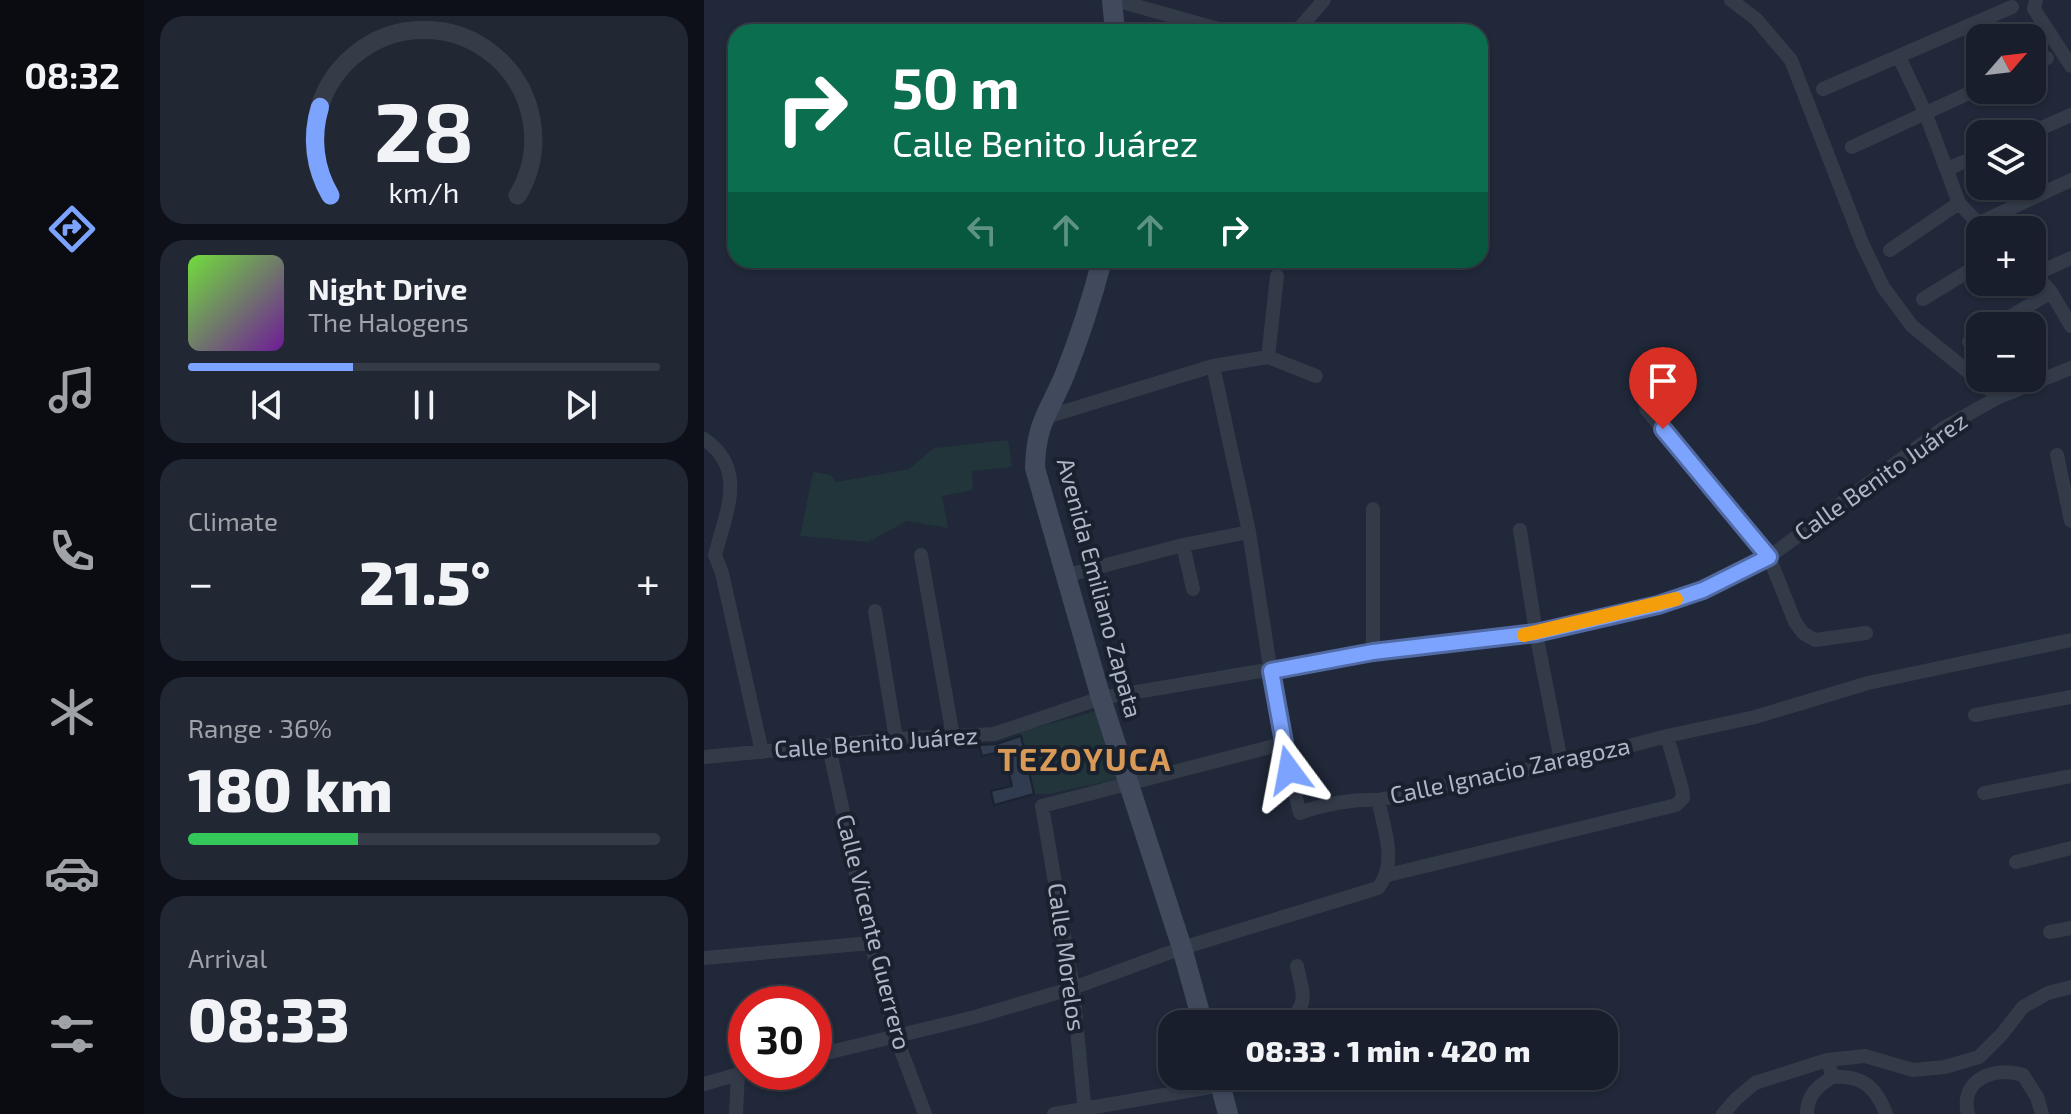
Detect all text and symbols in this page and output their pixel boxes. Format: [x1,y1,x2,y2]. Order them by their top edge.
north arrow [1966,24,2046,104]
map controls [1966,24,2046,392]
text: 08:32 [24,53,120,96]
text: 50 m [892,53,1020,120]
icon: right [760,56,864,160]
text: 28 [374,79,474,179]
button: layers [1966,120,2046,200]
text: Calle Benito Juárez [892,121,1198,164]
text: km/h [389,174,459,209]
icon: directions [44,201,100,257]
icon: left [960,208,1004,252]
icon: ahead [1044,208,1088,252]
icon: ahead [1128,208,1172,252]
icon: right [1212,208,1256,252]
button: + [1966,216,2046,296]
text: Night Drive [308,270,467,306]
text: The Halogens [308,306,469,337]
button: − [1966,312,2046,392]
pin [1629,347,1697,429]
icon: arrive [1641,359,1685,403]
icon: music [44,362,100,418]
icon: previous [245,383,289,427]
icon: pause [402,383,446,427]
icon: next [559,383,603,427]
street label: Calle Benito Juárez [1788,405,1972,546]
street label: Avenida Emiliano Zapata [1052,454,1149,721]
text: Climate [188,505,278,536]
icon: phone [44,523,100,579]
text: 21.5° [359,545,490,617]
text: − [188,555,214,608]
text: + [636,555,660,608]
icon: climate [44,684,100,740]
text: Range · 36% [188,712,332,743]
street label: Calle Benito Juárez [773,720,979,763]
position arrow [1247,728,1331,812]
street label: Calle Ignacio Zaragoza [1387,730,1632,809]
district label: TEZOYUCA [998,739,1172,777]
text: 180 km [188,752,393,824]
street label: Calle Vicente Guerrero [831,811,918,1052]
icon: car [44,845,100,901]
street label: Calle Morelos [1043,881,1092,1033]
text: Arrival [188,942,267,973]
text: 08:33 [188,982,350,1054]
speed limit sign: 30 [728,986,832,1090]
icon: filters [44,1006,100,1062]
text: 08:33 · 1 min · 420 m [1246,1032,1530,1068]

